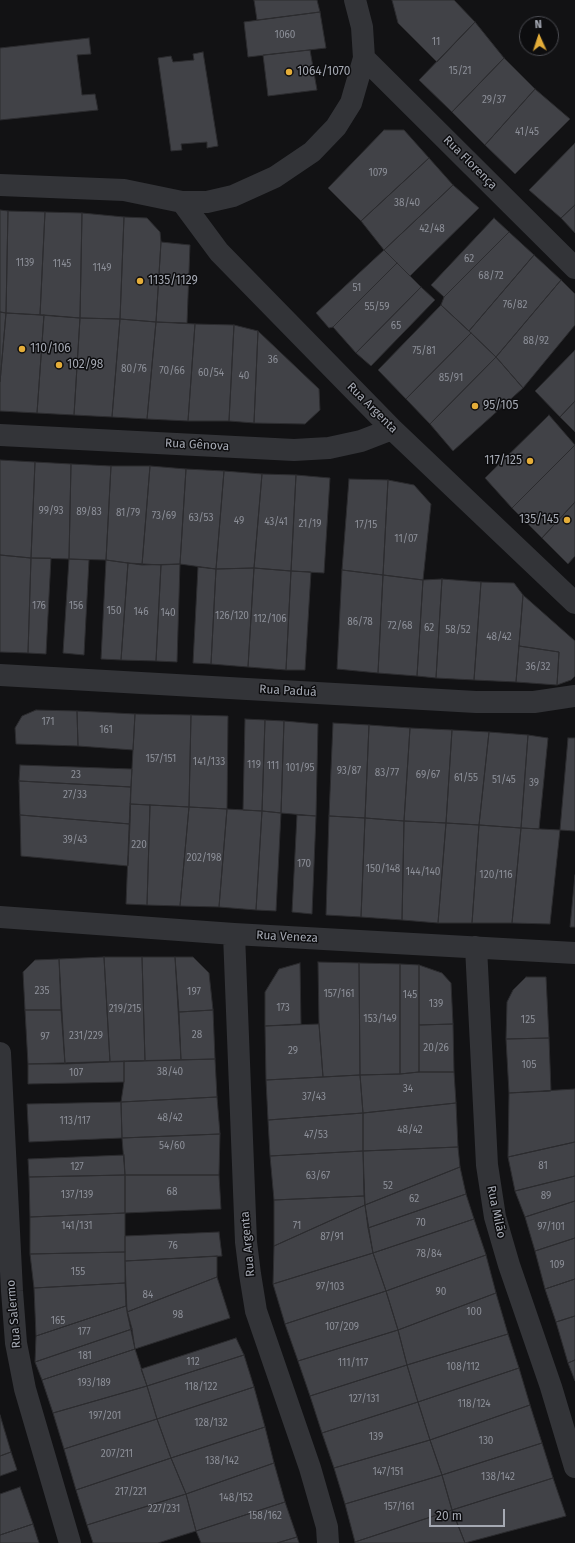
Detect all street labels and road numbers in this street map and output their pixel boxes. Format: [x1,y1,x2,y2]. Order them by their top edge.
street label: Rua Florença [440,133,500,193]
street label: Rua Argenta [344,380,400,436]
street label: Rua Gênova [165,436,229,454]
street label: Rua Paduá [259,682,317,700]
street label: Rua Veneza [256,928,318,946]
street label: Rua Milão [483,1184,509,1240]
street label: Rua Argenta [238,1211,258,1277]
street label: Rua Salermo [4,1279,24,1349]

